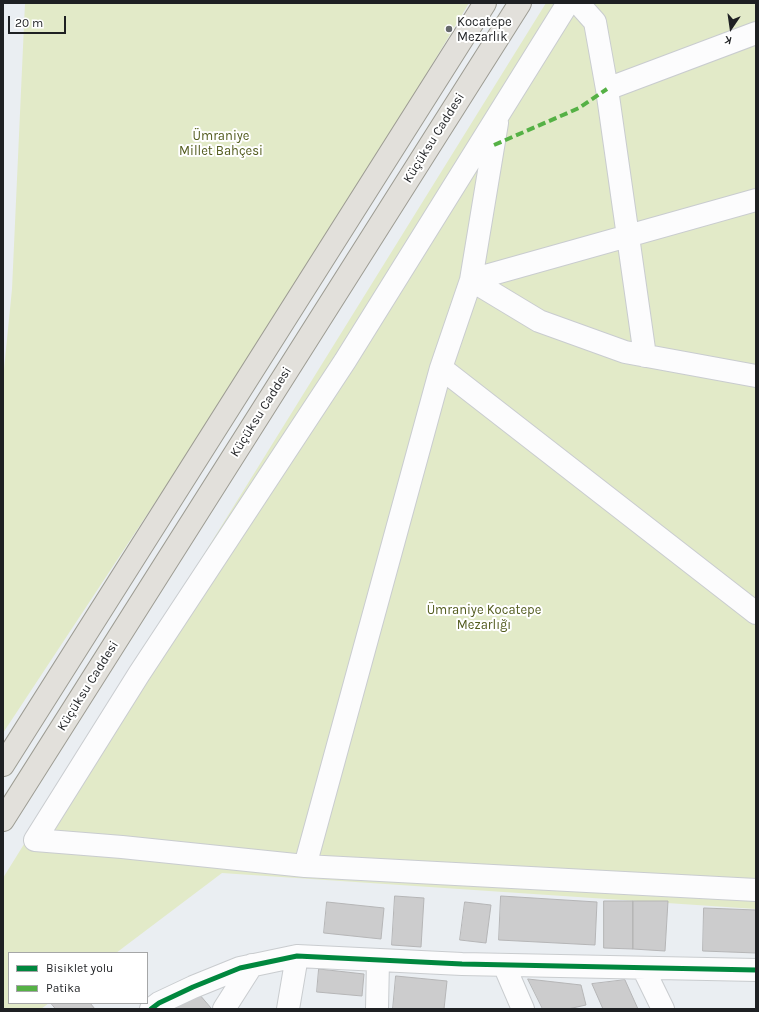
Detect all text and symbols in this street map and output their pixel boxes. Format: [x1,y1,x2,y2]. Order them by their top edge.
scale bar [10,8,68,34]
north arrow [711,8,751,48]
place label: Kocatepe Mezarlık [457,14,512,45]
text: 20 m [15,16,43,30]
marker: Kocatepe Mezarlık [444,24,454,34]
text: K [723,33,733,47]
street label: Küçüksu Caddesi [400,90,468,186]
park label: Ümraniye Millet Bahçesi [179,128,263,159]
street label: Küçüksu Caddesi [227,364,295,460]
park label: Ümraniye Kocatepe Mezarlığı [427,602,541,633]
street label: Küçüksu Caddesi [54,638,122,734]
legend [8,952,148,1004]
text: Bisiklet yolu [46,961,113,975]
text: Patika [46,981,81,995]

